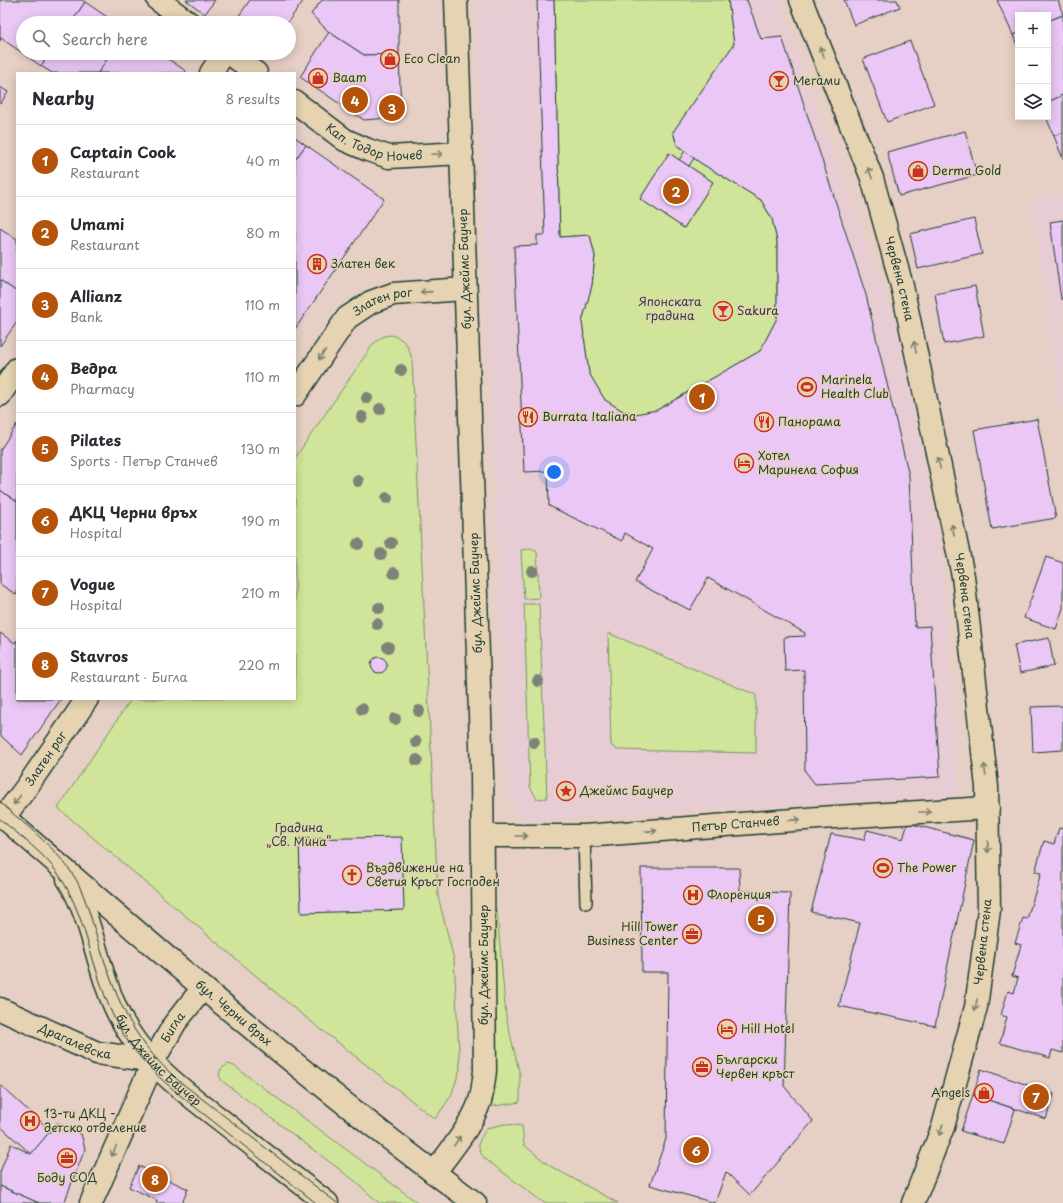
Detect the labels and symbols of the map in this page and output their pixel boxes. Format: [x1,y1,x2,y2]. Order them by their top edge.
one-way arrow [818,46,825,58]
shop icon: Eco Clean [379,48,401,70]
place label: Eco Clean [404,49,460,67]
shop icon: Baam [307,67,329,89]
place label: Baam [332,68,367,86]
bar icon: Мегами [768,70,790,92]
place label: Мегами [793,71,841,89]
pin: 4 [342,85,368,115]
pin: 3 [379,93,405,123]
street label: Кап. Тодор Ночев [322,118,423,165]
one-way arrow [430,150,443,158]
shop icon: Derma Gold [907,160,929,182]
place label: Derma Gold [932,161,1001,179]
one-way arrow [866,167,874,179]
pin: 2 [663,176,689,206]
street label: бул. Джеймс Баучер [453,208,475,330]
street label: Червена стена [881,234,919,323]
building icon: Златен век [306,253,328,275]
place label: Златен век [330,254,396,272]
street label: Златен рог [348,283,413,320]
one-way arrow [420,289,433,296]
park label: Японската градина [638,292,702,324]
bar icon: Sakura [712,300,734,322]
place label: Sakura [737,301,779,319]
one-way arrow [910,341,918,354]
one-way arrow [318,349,326,360]
place label: Marinela Health Club [821,370,889,402]
sports icon: Marinela Health Club [796,376,818,398]
pin: 1 [689,382,715,412]
restaurant icon: Burrata Italiana [517,406,539,428]
place label: Burrata Italiana [542,407,637,425]
restaurant icon: Панорама [753,411,775,433]
place label: Панорама [778,412,841,430]
place label: Хотел Маринела София [758,446,859,478]
hotel icon: Хотел Маринела София [733,452,755,474]
one-way arrow [935,457,943,470]
your location [544,462,564,482]
one-way arrow [949,524,957,537]
street label: бул. Джеймс Баучер [464,532,486,654]
street label: Червена стена [950,551,980,640]
street label: Златен рог [20,727,71,790]
one-way arrow [981,764,989,777]
place icon: Джеймс Баучер [555,780,577,802]
place label: Джеймс Баучер [579,781,674,799]
one-way arrow [13,795,21,806]
one-way arrow [918,809,931,816]
street label: Петър Станчев [691,811,780,836]
one-way arrow [788,816,801,824]
park label: Градина „Св. Мина“ [267,818,331,850]
one-way arrow [644,827,657,835]
one-way arrow [515,832,528,840]
one-way arrow [985,840,992,853]
sports icon: The Power [872,857,894,879]
place label: Въздвижение на Светия Кръст Господен [366,858,500,890]
place label: The Power [897,858,957,876]
church icon: Въздвижение на Светия Кръст Господен [341,864,363,886]
hospital icon: Флоренция [682,884,704,906]
place label: Флоренция [707,885,771,903]
street label: Червена стена [969,897,996,986]
pin: 5 [748,904,774,934]
street label: бул. Джеймс Баучер [474,905,492,1025]
place label: Hill Tower Business Center [586,917,678,949]
office icon: Hill Tower Business Center [681,923,703,945]
street label: бул. Черни връх [192,975,277,1050]
one-way arrow [972,998,980,1011]
street label: Бигла [156,1007,189,1046]
street label: бул. Джеймс Баучер [112,1010,206,1110]
street label: Драгалевска [35,1017,113,1063]
hotel icon: Hill Hotel [716,1018,738,1040]
place label: Hill Hotel [741,1019,794,1037]
place label: Български Червен кръст [716,1050,795,1082]
office icon: Български Червен кръст [691,1056,713,1078]
shop icon: Angels [973,1082,995,1104]
pin: 7 [1023,1082,1049,1112]
place label: Angels [931,1083,971,1101]
place label: 13-ти ДКЦ - детско отделение [44,1104,147,1136]
hospital icon: 13-ти ДКЦ - детско отделение [19,1110,41,1132]
one-way arrow [937,1123,945,1135]
one-way arrow [453,1135,461,1147]
pin: 6 [683,1135,709,1165]
one-way arrow [110,1144,118,1156]
office icon: Боду СОД [56,1147,78,1169]
pin: 8 [142,1164,168,1194]
place label: Боду СОД [37,1168,98,1186]

